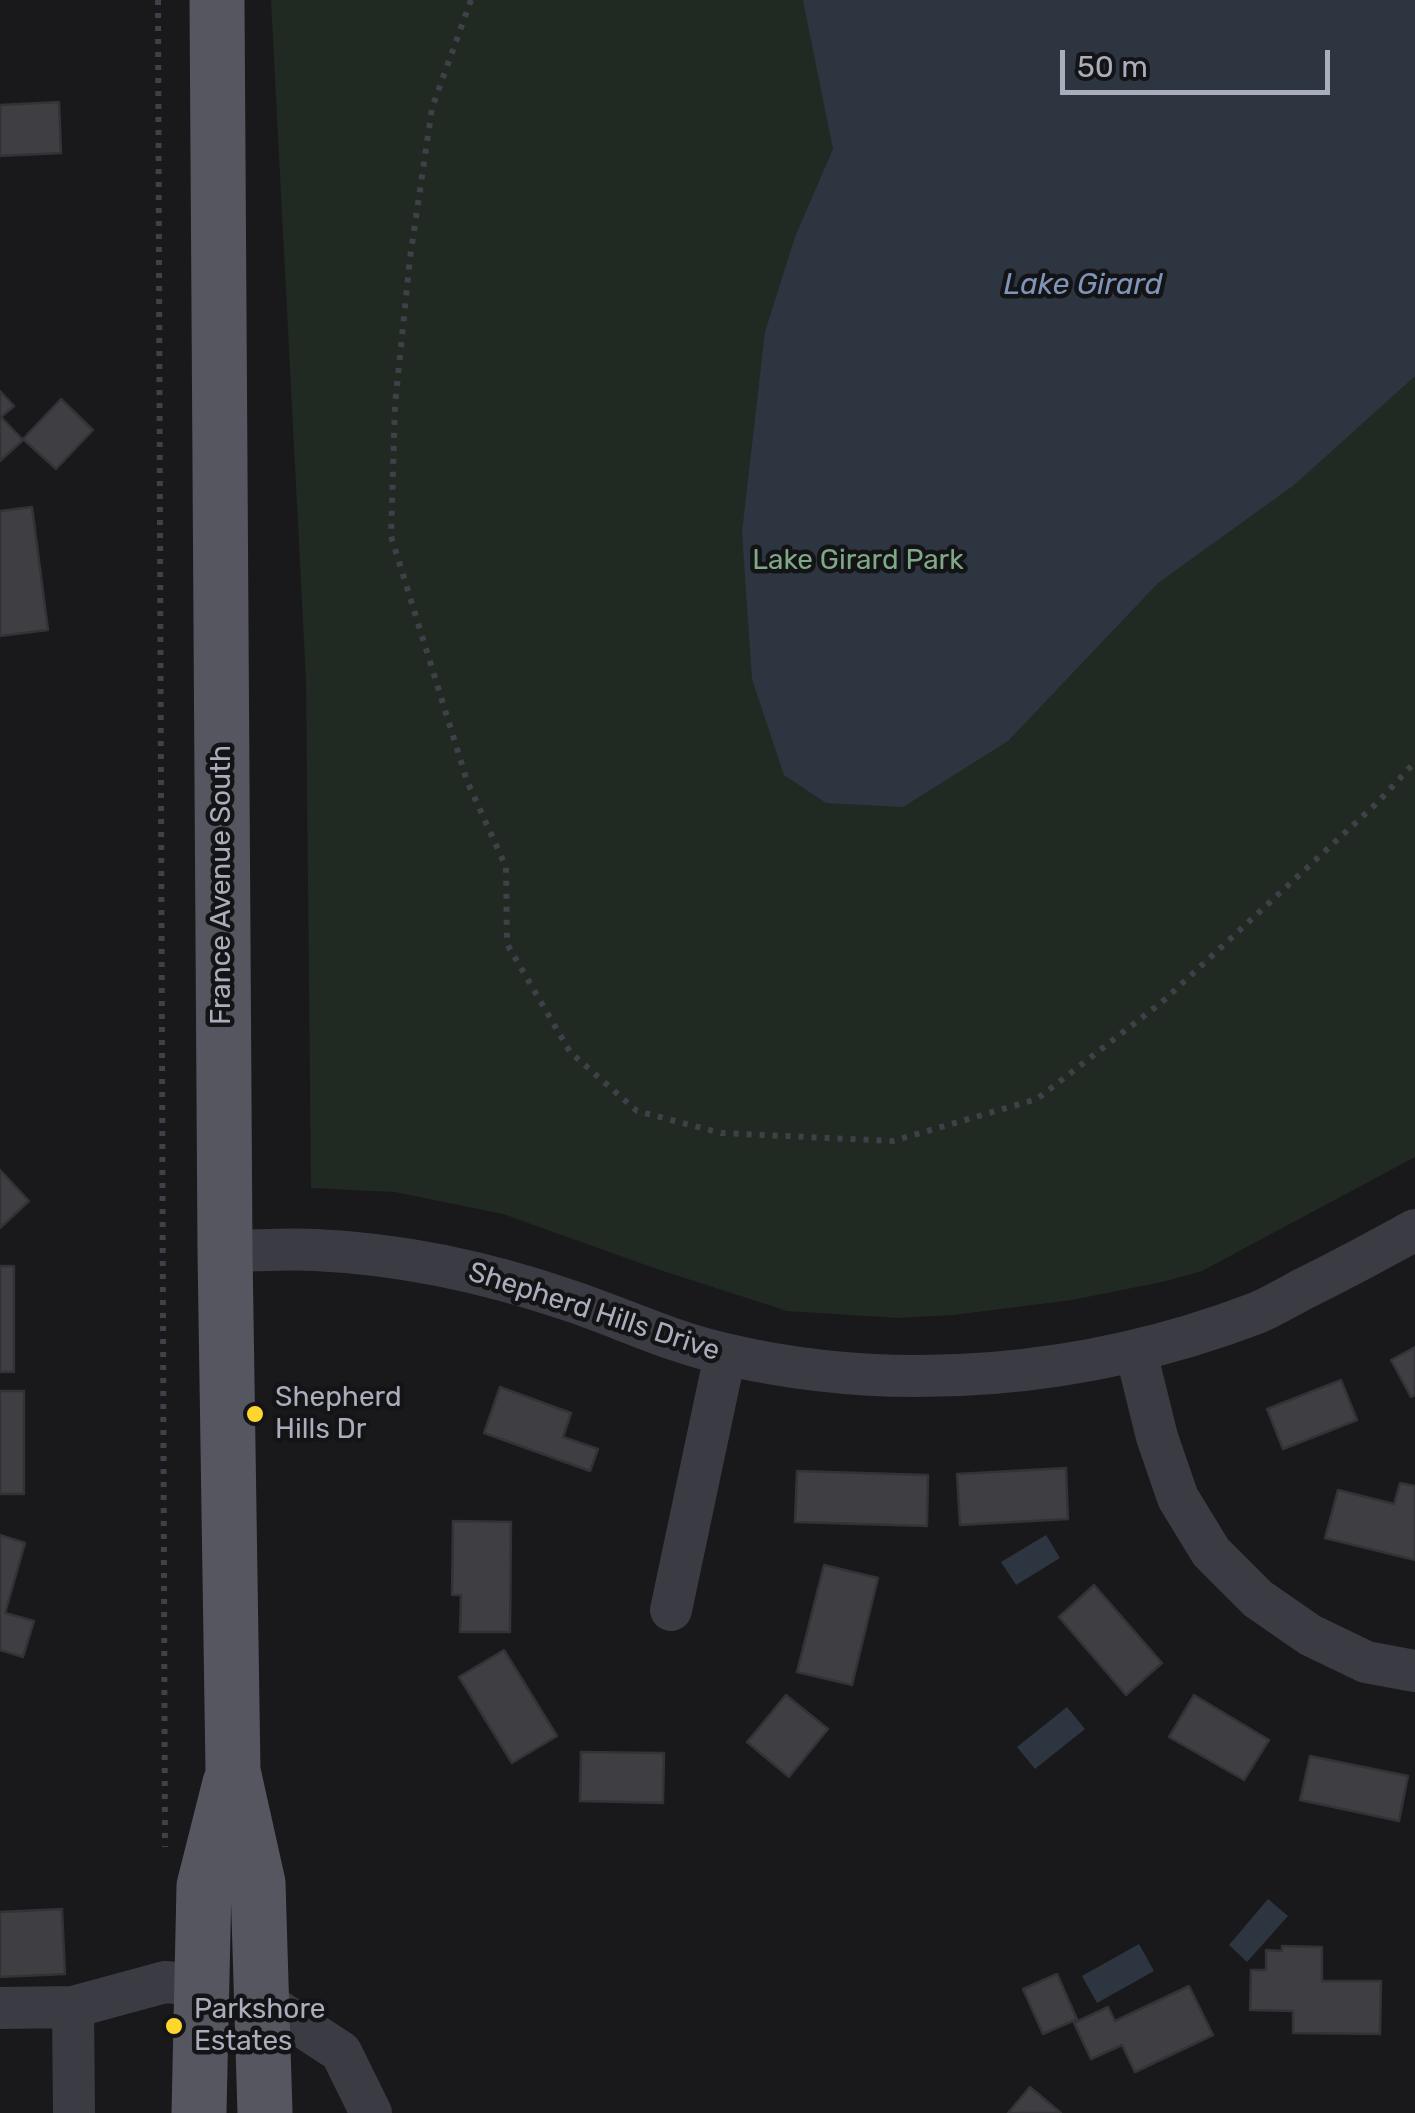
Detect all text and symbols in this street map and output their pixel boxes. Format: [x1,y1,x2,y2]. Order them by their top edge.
scale bar [1065,30,1335,92]
text: 50 m [1077,49,1148,85]
water label: Lake Girard [1003,267,1163,303]
park label: Lake Girard Park [752,544,964,578]
street label: France Avenue South [205,745,239,1025]
street label: Shepherd Hills Drive [464,1255,724,1369]
place label: Shepherd Hills Dr [275,1381,402,1447]
marker: Shepherd Hills Dr [244,1403,266,1425]
place label: Parkshore Estates [194,1993,325,2059]
marker: Parkshore Estates [163,2015,185,2037]

